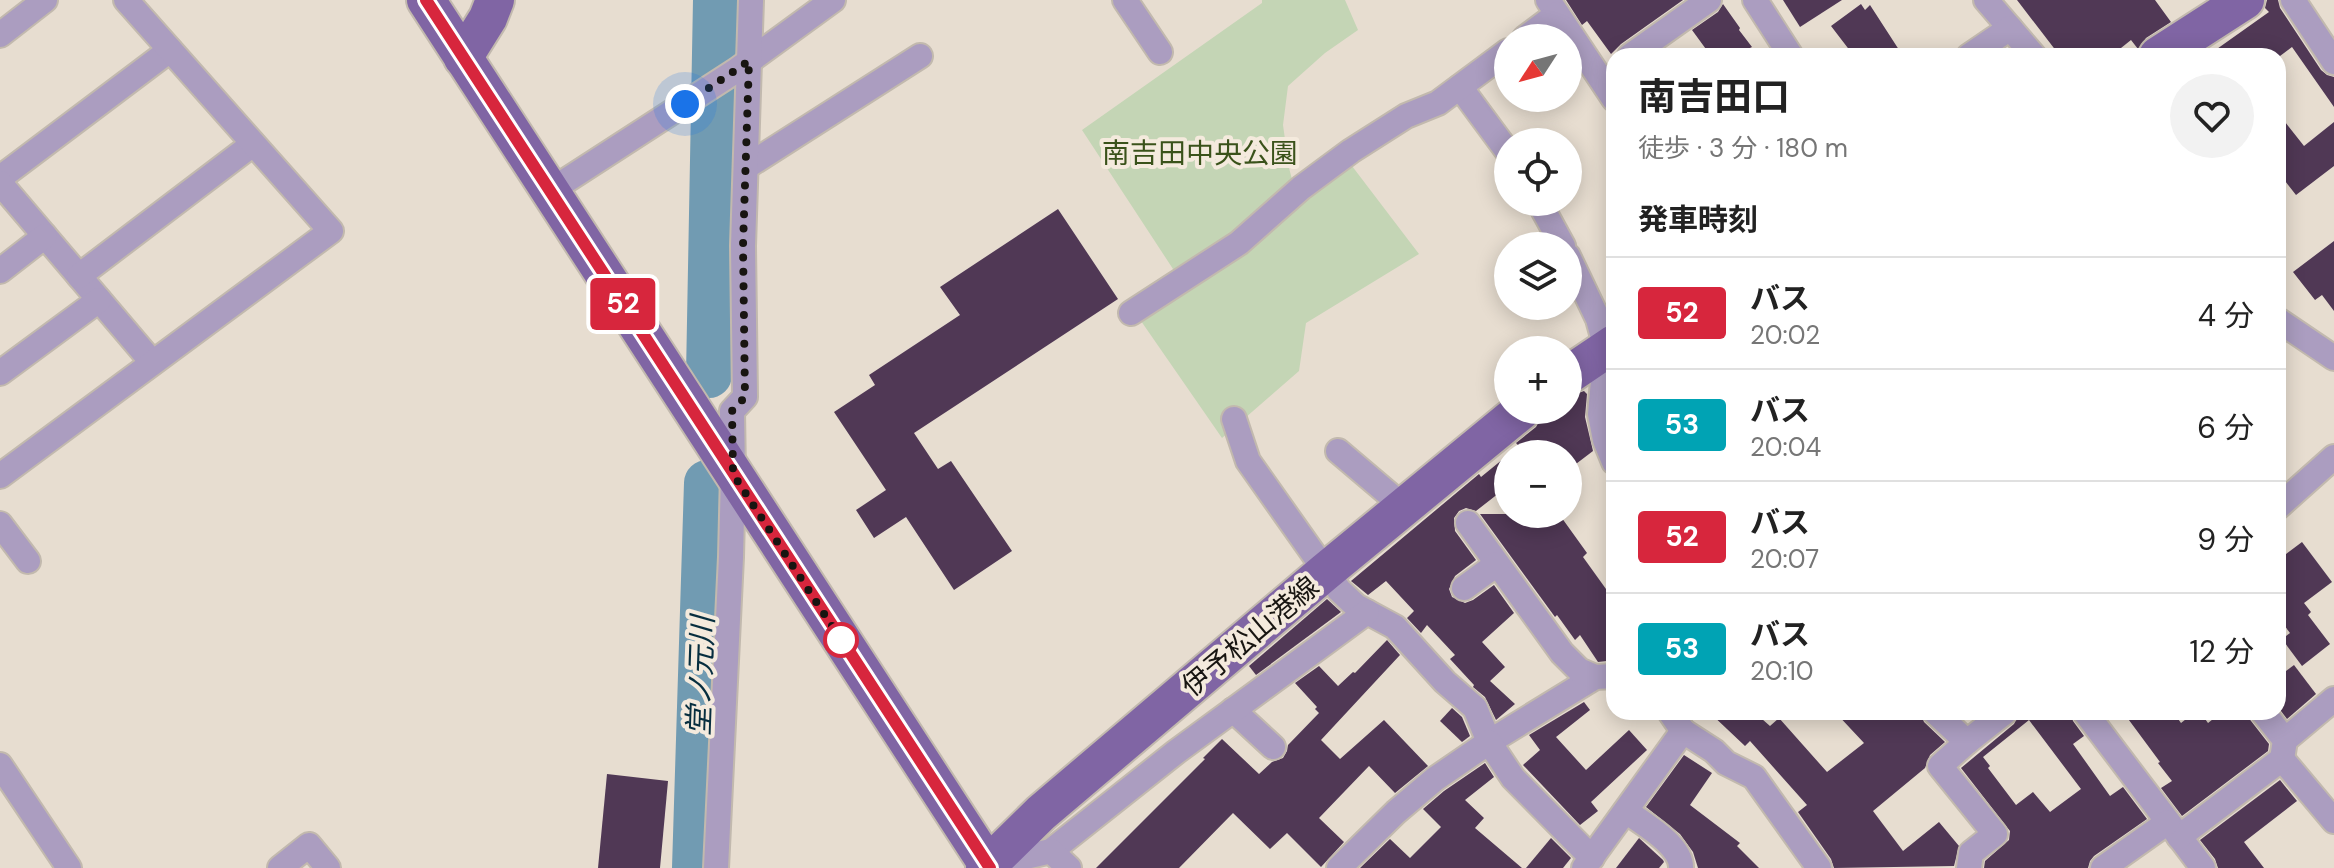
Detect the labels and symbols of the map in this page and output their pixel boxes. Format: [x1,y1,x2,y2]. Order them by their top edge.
north arrow [1494,24,1582,112]
your location [665,84,705,124]
park label: 南吉田中央公園 [1102,135,1298,172]
line badge: 52 [587,278,659,330]
street label: 伊予松山港線 [1174,568,1327,705]
water label: 堂ノ元川 [679,612,722,737]
unlabelled marker [824,623,858,657]

